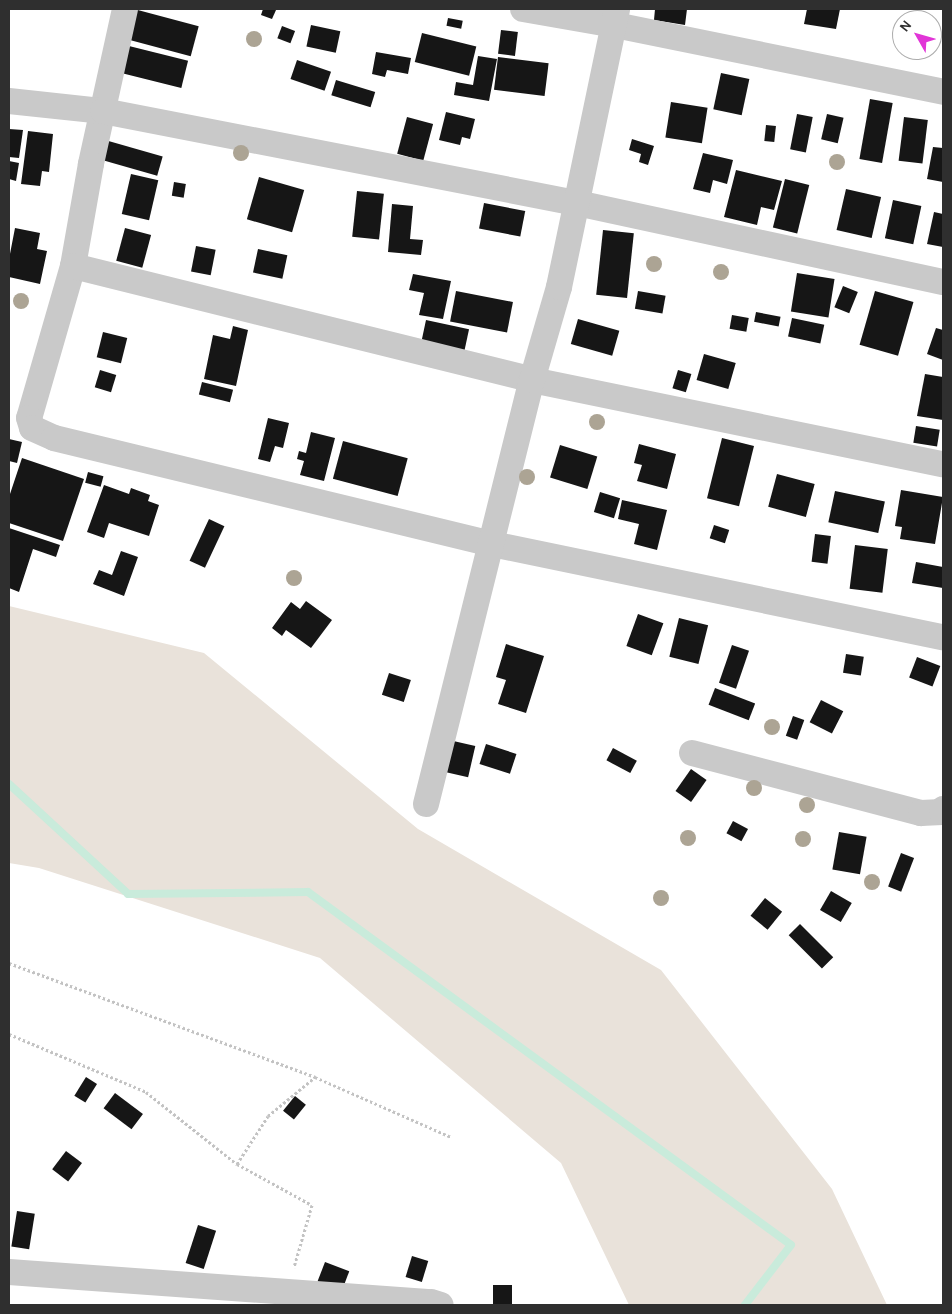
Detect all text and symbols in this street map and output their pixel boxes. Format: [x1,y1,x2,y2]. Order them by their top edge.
north arrow [892,10,942,60]
text: N [896,17,915,35]

